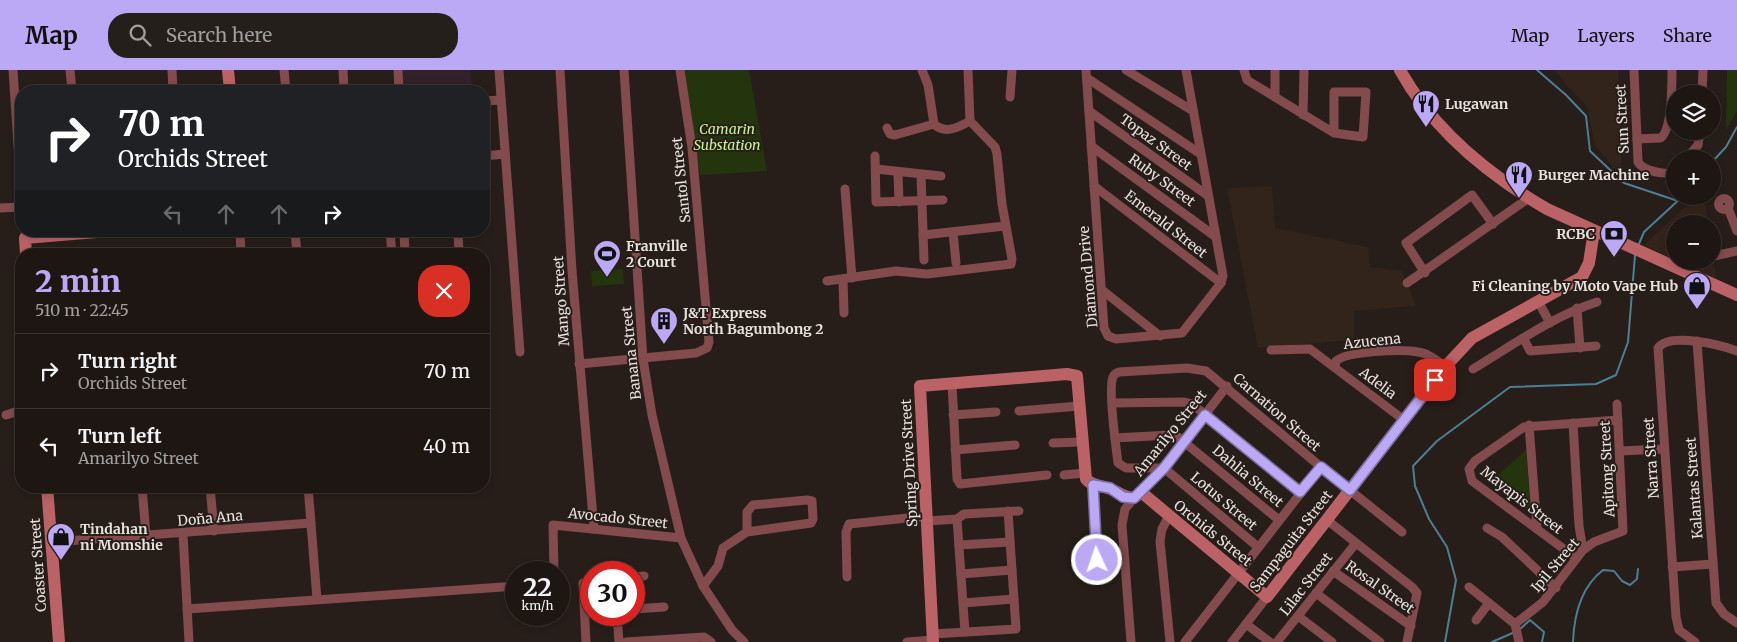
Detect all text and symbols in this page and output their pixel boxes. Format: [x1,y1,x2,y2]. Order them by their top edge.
search box [108,13,458,58]
text: Map [25,20,78,51]
icon: search [126,21,154,49]
text: Search here [166,23,272,47]
text: Map [1511,24,1549,47]
text: Layers [1577,24,1635,47]
text: Share [1663,24,1712,47]
street label: Sun Street [1611,83,1633,154]
map controls [1666,85,1721,270]
button: layers [1666,85,1721,140]
restaurant icon: Lugawan [1411,89,1441,128]
place label: Lugawan [1445,95,1509,113]
text: 70 m [118,102,205,146]
icon: right [35,105,100,170]
street label: Topaz Street [1116,110,1196,174]
park label: Camarin Substation [693,120,761,154]
street label: Santol Street [667,136,694,224]
text: Orchids Street [118,145,268,173]
street label: Ruby Street [1125,150,1199,210]
button: + [1666,150,1721,205]
restaurant icon: Burger Machine [1504,160,1534,199]
place label: Burger Machine [1538,166,1650,184]
street label: Emerald Street [1121,186,1211,262]
icon: left [159,200,187,228]
icon: ahead [212,200,240,228]
icon: ahead [265,200,293,228]
icon: right [318,200,346,228]
button: − [1666,215,1721,270]
bank icon: RCBC [1599,219,1629,258]
street label: Diamond Drive [1075,225,1101,329]
place label: RCBC [1556,225,1595,243]
place label: Franville 2 Court [626,237,688,271]
sports icon: Franville 2 Court [592,239,622,278]
street label: Mango Street [549,255,573,347]
text: 2 min [35,262,121,300]
button: close [418,265,470,317]
shop icon: Fi Cleaning by Moto Vape Hub [1682,271,1712,310]
place label: Fi Cleaning by Moto Vape Hub [1472,277,1678,295]
text: 510 m · 22:45 [35,300,129,320]
place label: J&T Express North Bagumbong 2 [682,304,823,338]
street label: Banana Street [617,305,645,401]
building icon: J&T Express North Bagumbong 2 [649,306,679,345]
street label: Azucena [1341,329,1402,353]
text: Turn right [78,349,177,373]
icon: right [35,357,63,385]
text: 70 m [424,359,470,383]
pin [1414,359,1456,401]
street label: Adelia [1355,363,1401,403]
icon: arrive [1421,366,1449,394]
street label: Carnation Street [1229,369,1325,455]
text: Orchids Street [78,373,187,393]
street label: Amarilyo Street [1129,386,1211,481]
street label: Spring Drive Street [897,398,921,527]
street label: Narra Street [1639,416,1663,499]
street label: Apitong Street [1595,420,1619,519]
text: Turn left [78,424,162,448]
icon: left [35,432,63,460]
text: 40 m [423,434,470,458]
street label: Kalantas Street [1681,436,1707,539]
street label: Dahlia Street [1209,441,1288,511]
text: Amarilyo Street [78,448,199,468]
street label: Mayapis Street [1477,462,1567,538]
street label: Lotus Street [1187,468,1261,534]
street label: Sampaguita Street [1246,486,1337,595]
street label: Orchids Street [1170,496,1256,570]
street label: Avocado Street [566,504,669,532]
street label: Doña Ana [176,506,244,530]
street label: Coaster Street [26,517,50,612]
place label: Tindahan ni Momshie [80,520,163,554]
shop icon: Tindahan ni Momshie [46,522,76,561]
position arrow [1070,533,1122,585]
street label: Ipil Street [1527,534,1583,596]
street label: Lilac Street [1276,548,1337,619]
street label: Rosal Street [1342,557,1418,618]
speed limit sign: 30 [580,561,645,626]
text: 22 [523,571,552,603]
text: km/h [522,598,553,613]

